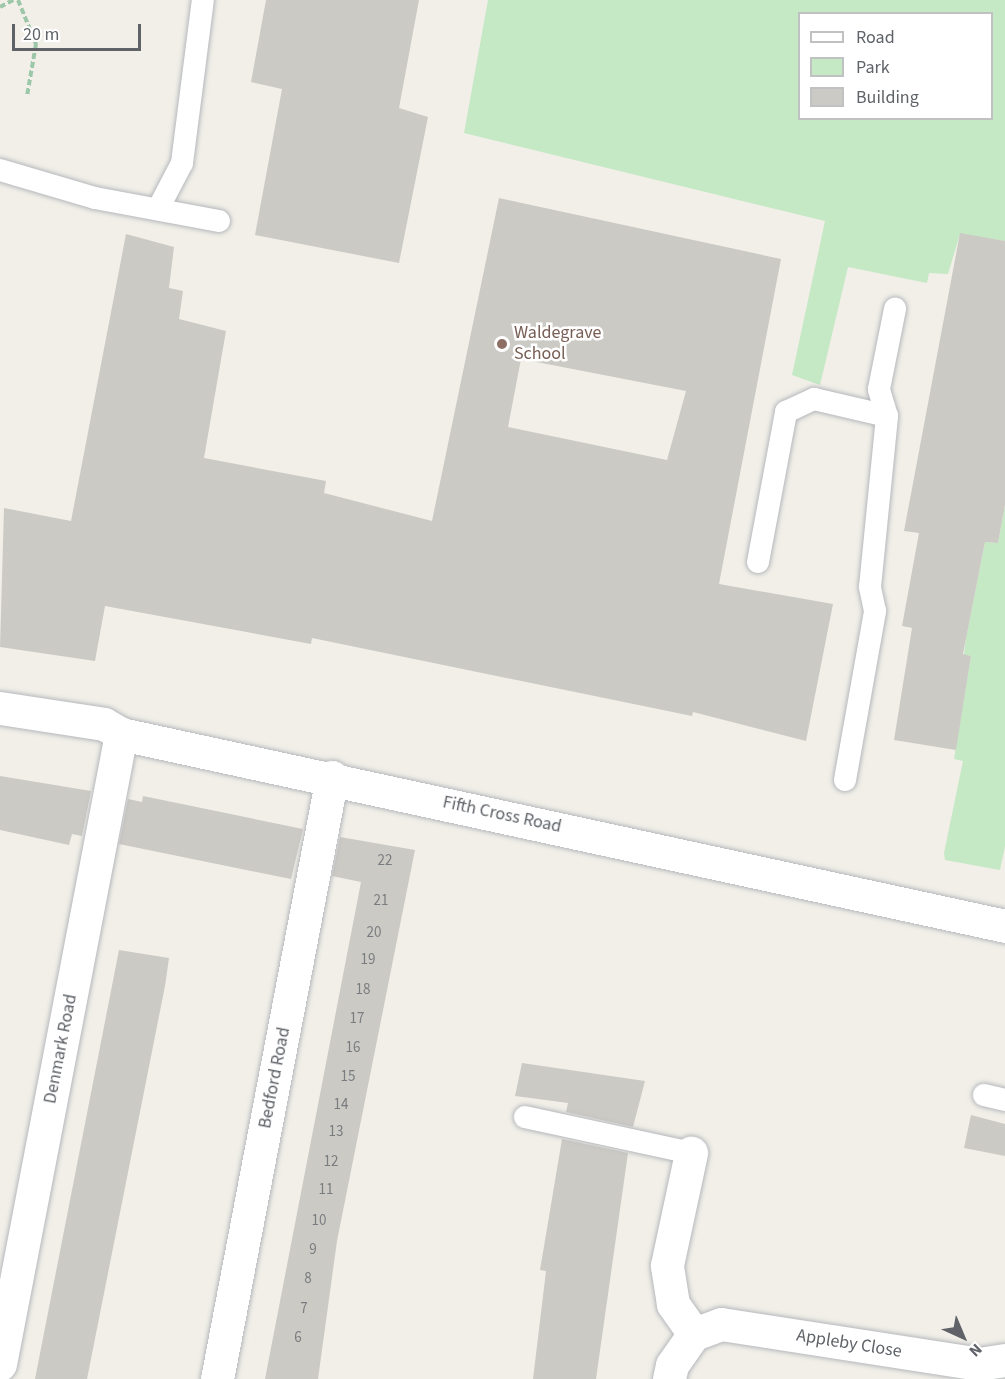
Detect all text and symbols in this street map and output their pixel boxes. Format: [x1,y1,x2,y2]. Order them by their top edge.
scale bar [15,12,144,50]
legend [798,12,993,120]
text: 20 m [23,22,59,47]
text: Road [856,25,895,50]
text: Park [856,55,890,80]
text: Building [856,85,919,110]
place label: Waldegrave School [514,323,601,366]
marker: Waldegrave School [495,337,509,351]
street label: Fifth Cross Road [441,792,563,838]
house number: 22 [378,852,392,870]
house number: 21 [374,892,388,910]
house number: 20 [367,924,381,942]
house number: 19 [361,951,375,969]
house number: 18 [356,981,370,999]
street label: Denmark Road [40,992,82,1106]
house number: 17 [350,1010,364,1028]
street label: Bedford Road [255,1026,295,1130]
house number: 16 [346,1039,360,1057]
house number: 15 [341,1068,355,1086]
house number: 14 [334,1096,348,1114]
house number: 13 [329,1123,343,1141]
house number: 12 [324,1153,338,1171]
house number: 11 [319,1181,333,1199]
house number: 10 [312,1212,326,1230]
house number: 9 [309,1241,317,1259]
house number: 8 [304,1270,312,1288]
house number: 7 [300,1300,308,1318]
north arrow [933,1307,993,1367]
street label: Appleby Close [795,1325,903,1363]
house number: 6 [294,1329,302,1347]
text: N [964,1338,987,1362]

